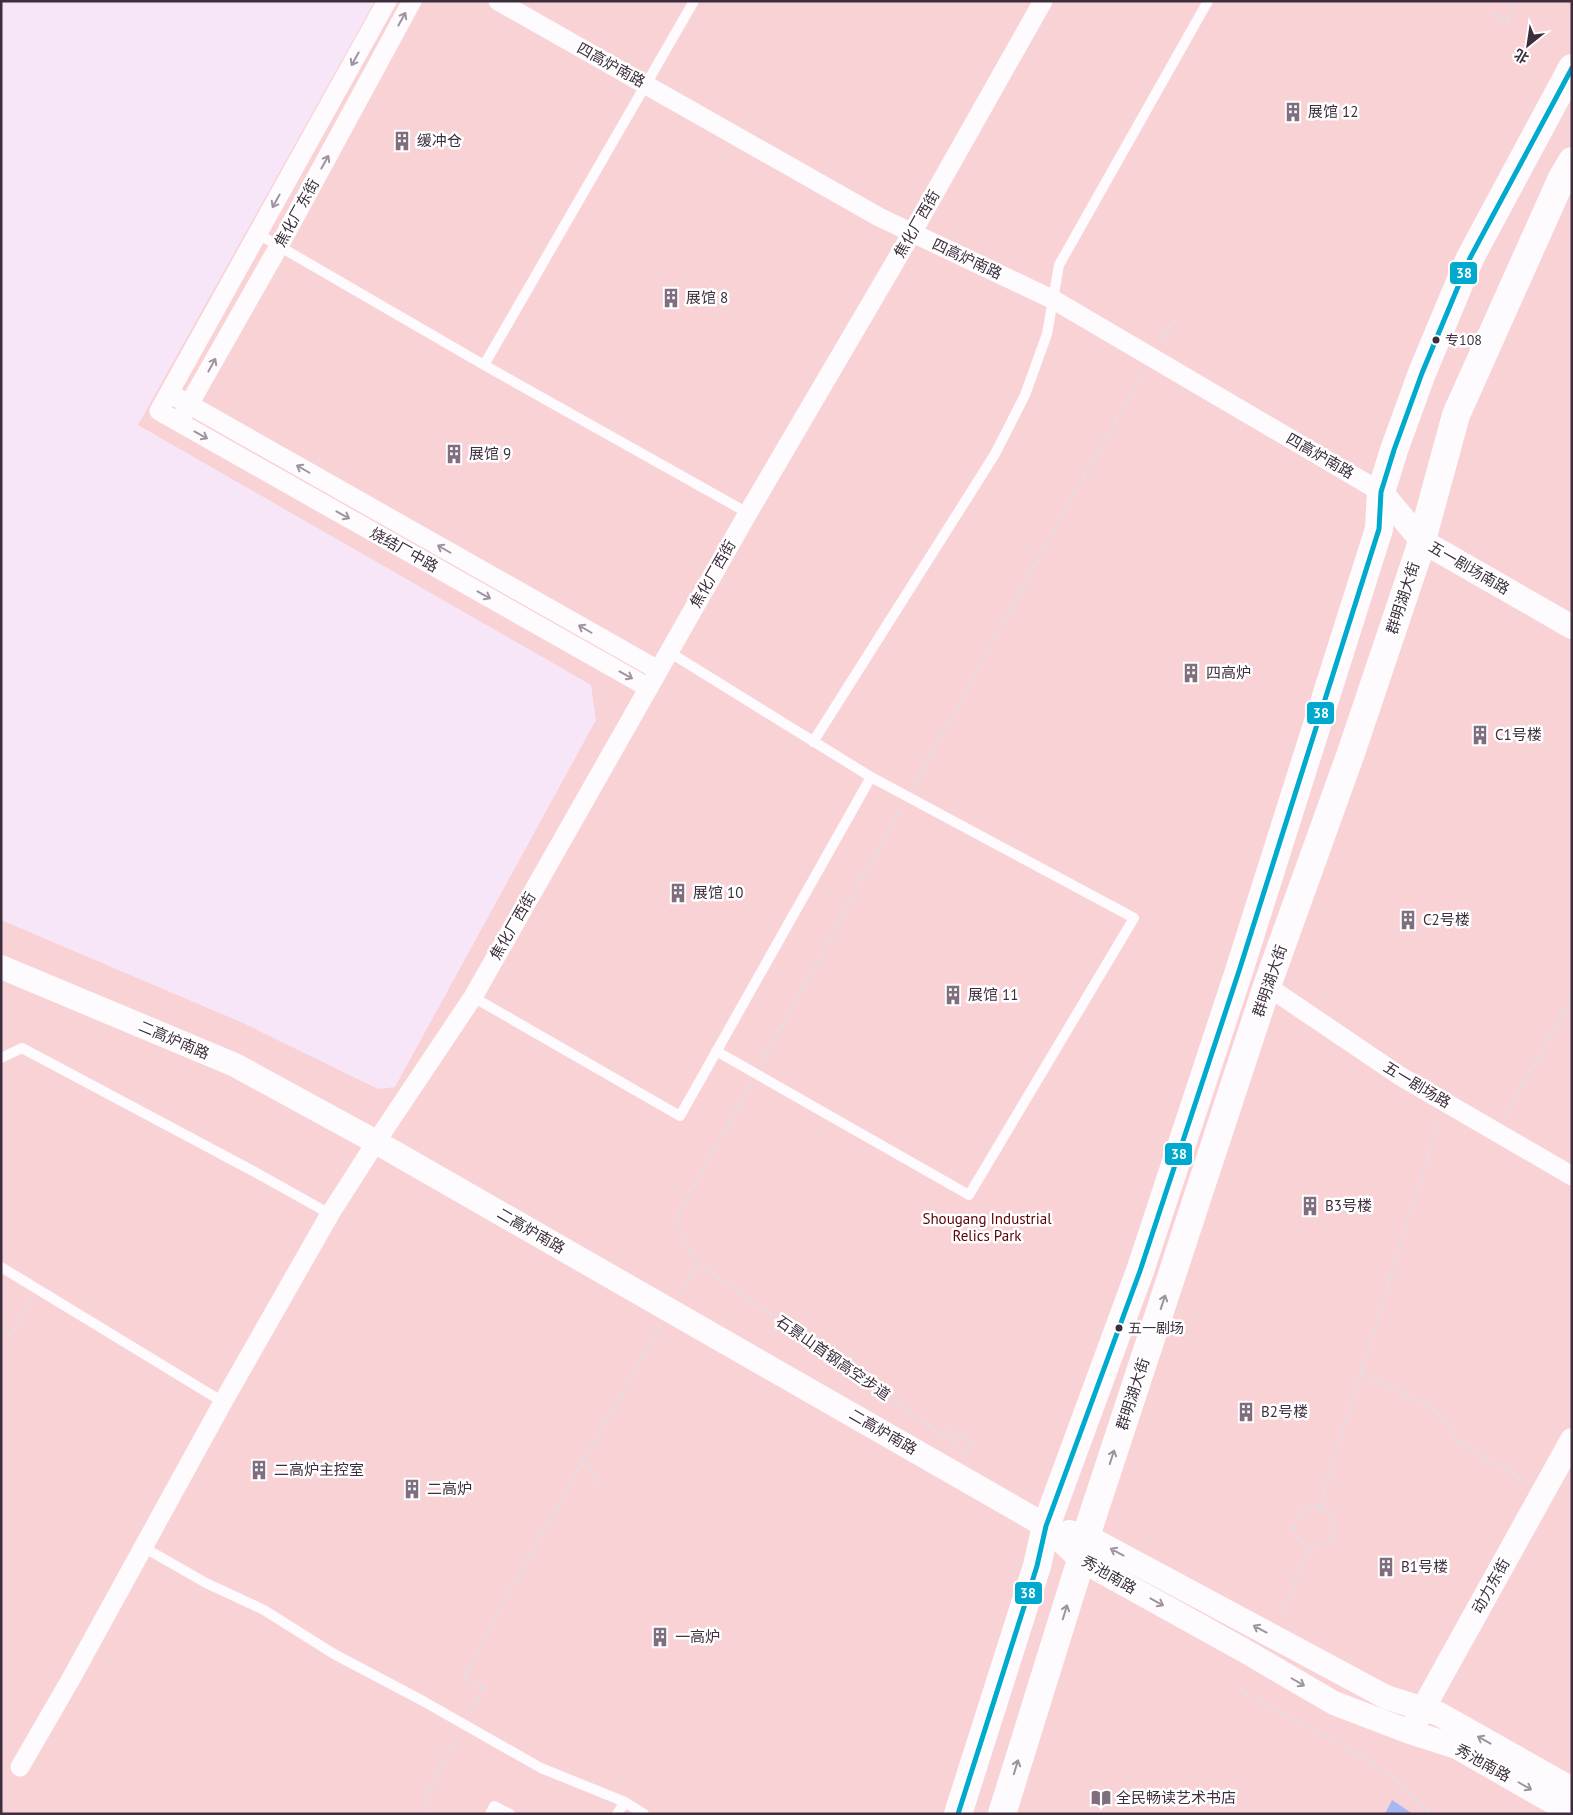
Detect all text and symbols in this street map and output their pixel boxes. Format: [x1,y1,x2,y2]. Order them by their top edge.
one-way arrow [398,13,408,27]
north arrow [1503,20,1553,70]
street label: 四高炉南路 [574,38,649,91]
text: 北 [1511,45,1532,68]
one-way arrow [350,51,359,66]
building icon: 展馆 12 [1282,101,1304,123]
place label: 展馆 12 [1308,102,1358,121]
building icon: 缓冲仓 [391,130,413,152]
place label: 缓冲仓 [417,131,462,150]
one-way arrow [320,155,330,170]
street label: 焦化厂东街 [270,175,323,250]
street label: 焦化厂西街 [890,187,944,261]
one-way arrow [271,193,280,208]
street label: 四高炉南路 [929,234,1005,283]
line badge: 38 [1449,261,1478,285]
text: 38 [1456,264,1472,282]
building icon: 展馆 8 [660,287,682,309]
place label: 展馆 8 [686,288,728,307]
place label: 专108 [1445,331,1482,349]
marker: 专108 [1431,335,1441,345]
one-way arrow [207,359,217,373]
street label: 四高炉南路 [1283,429,1357,483]
one-way arrow [194,431,208,441]
building icon: 展馆 9 [443,443,465,465]
place label: 展馆 9 [469,444,511,463]
one-way arrow [296,463,310,473]
one-way arrow [335,510,350,520]
street label: 烧结厂中路 [367,523,442,576]
street label: 焦化厂西街 [686,537,740,611]
street label: 五一剧场南路 [1426,537,1513,598]
one-way arrow [437,544,452,553]
street label: 群明湖大街 [1382,559,1423,636]
one-way arrow [477,590,492,600]
one-way arrow [578,624,593,634]
building icon: 四高炉 [1180,662,1202,684]
place label: 四高炉 [1206,663,1251,682]
one-way arrow [618,671,633,680]
line badge: 38 [1306,701,1335,725]
text: 38 [1313,704,1329,722]
building icon: C1号楼 [1469,724,1491,746]
place label: C1号楼 [1495,725,1542,744]
building icon: 展馆 10 [667,882,689,904]
place label: 展馆 10 [693,883,743,902]
street label: 焦化厂西街 [486,889,540,963]
building icon: C2号楼 [1397,909,1419,931]
place label: C2号楼 [1423,910,1470,929]
street label: 群明湖大街 [1248,942,1291,1019]
building icon: 展馆 11 [942,984,964,1006]
place label: 展馆 11 [968,985,1018,1004]
street label: 二高炉南路 [136,1016,212,1063]
street label: 五一剧场路 [1380,1057,1454,1112]
line badge: 38 [1164,1142,1193,1166]
text: 38 [1171,1145,1187,1163]
building icon: B3号楼 [1299,1195,1321,1217]
place label: B3号楼 [1325,1196,1372,1215]
street label: 二高炉南路 [494,1204,568,1258]
park label: Shougang Industrial Relics Park [922,1209,1052,1245]
one-way arrow [1159,1295,1168,1311]
street label: 石景山首钢高空步道 [773,1311,894,1404]
place label: 五一剧场 [1128,1319,1184,1337]
marker: 五一剧场 [1114,1323,1124,1333]
street label: 群明湖大街 [1112,1355,1153,1432]
building icon: B2号楼 [1235,1401,1257,1423]
place label: B2号楼 [1261,1402,1308,1421]
street label: 二高炉南路 [846,1405,920,1459]
one-way arrow [1108,1449,1117,1465]
building icon: 二高炉主控室 [248,1459,270,1481]
place label: 二高炉主控室 [274,1460,364,1479]
building icon: 二高炉 [401,1478,423,1500]
place label: 二高炉 [427,1479,472,1498]
one-way arrow [1110,1547,1125,1557]
street label: 秀池南路 [1079,1551,1140,1598]
street label: 动力东街 [1468,1555,1513,1617]
building icon: B1号楼 [1375,1556,1397,1578]
place label: B1号楼 [1401,1557,1448,1576]
line badge: 38 [1014,1581,1043,1605]
text: 38 [1020,1584,1036,1602]
one-way arrow [1149,1598,1163,1608]
one-way arrow [1060,1604,1070,1620]
one-way arrow [1253,1624,1268,1634]
building icon: 一高炉 [649,1626,671,1648]
place label: 一高炉 [675,1627,720,1646]
one-way arrow [1291,1678,1305,1688]
one-way arrow [1477,1734,1491,1744]
street label: 秀池南路 [1452,1740,1514,1785]
one-way arrow [1012,1760,1022,1776]
one-way arrow [1517,1781,1531,1791]
library icon: 全民畅读艺术书店 [1090,1787,1112,1809]
place label: 全民畅读艺术书店 [1116,1788,1236,1807]

